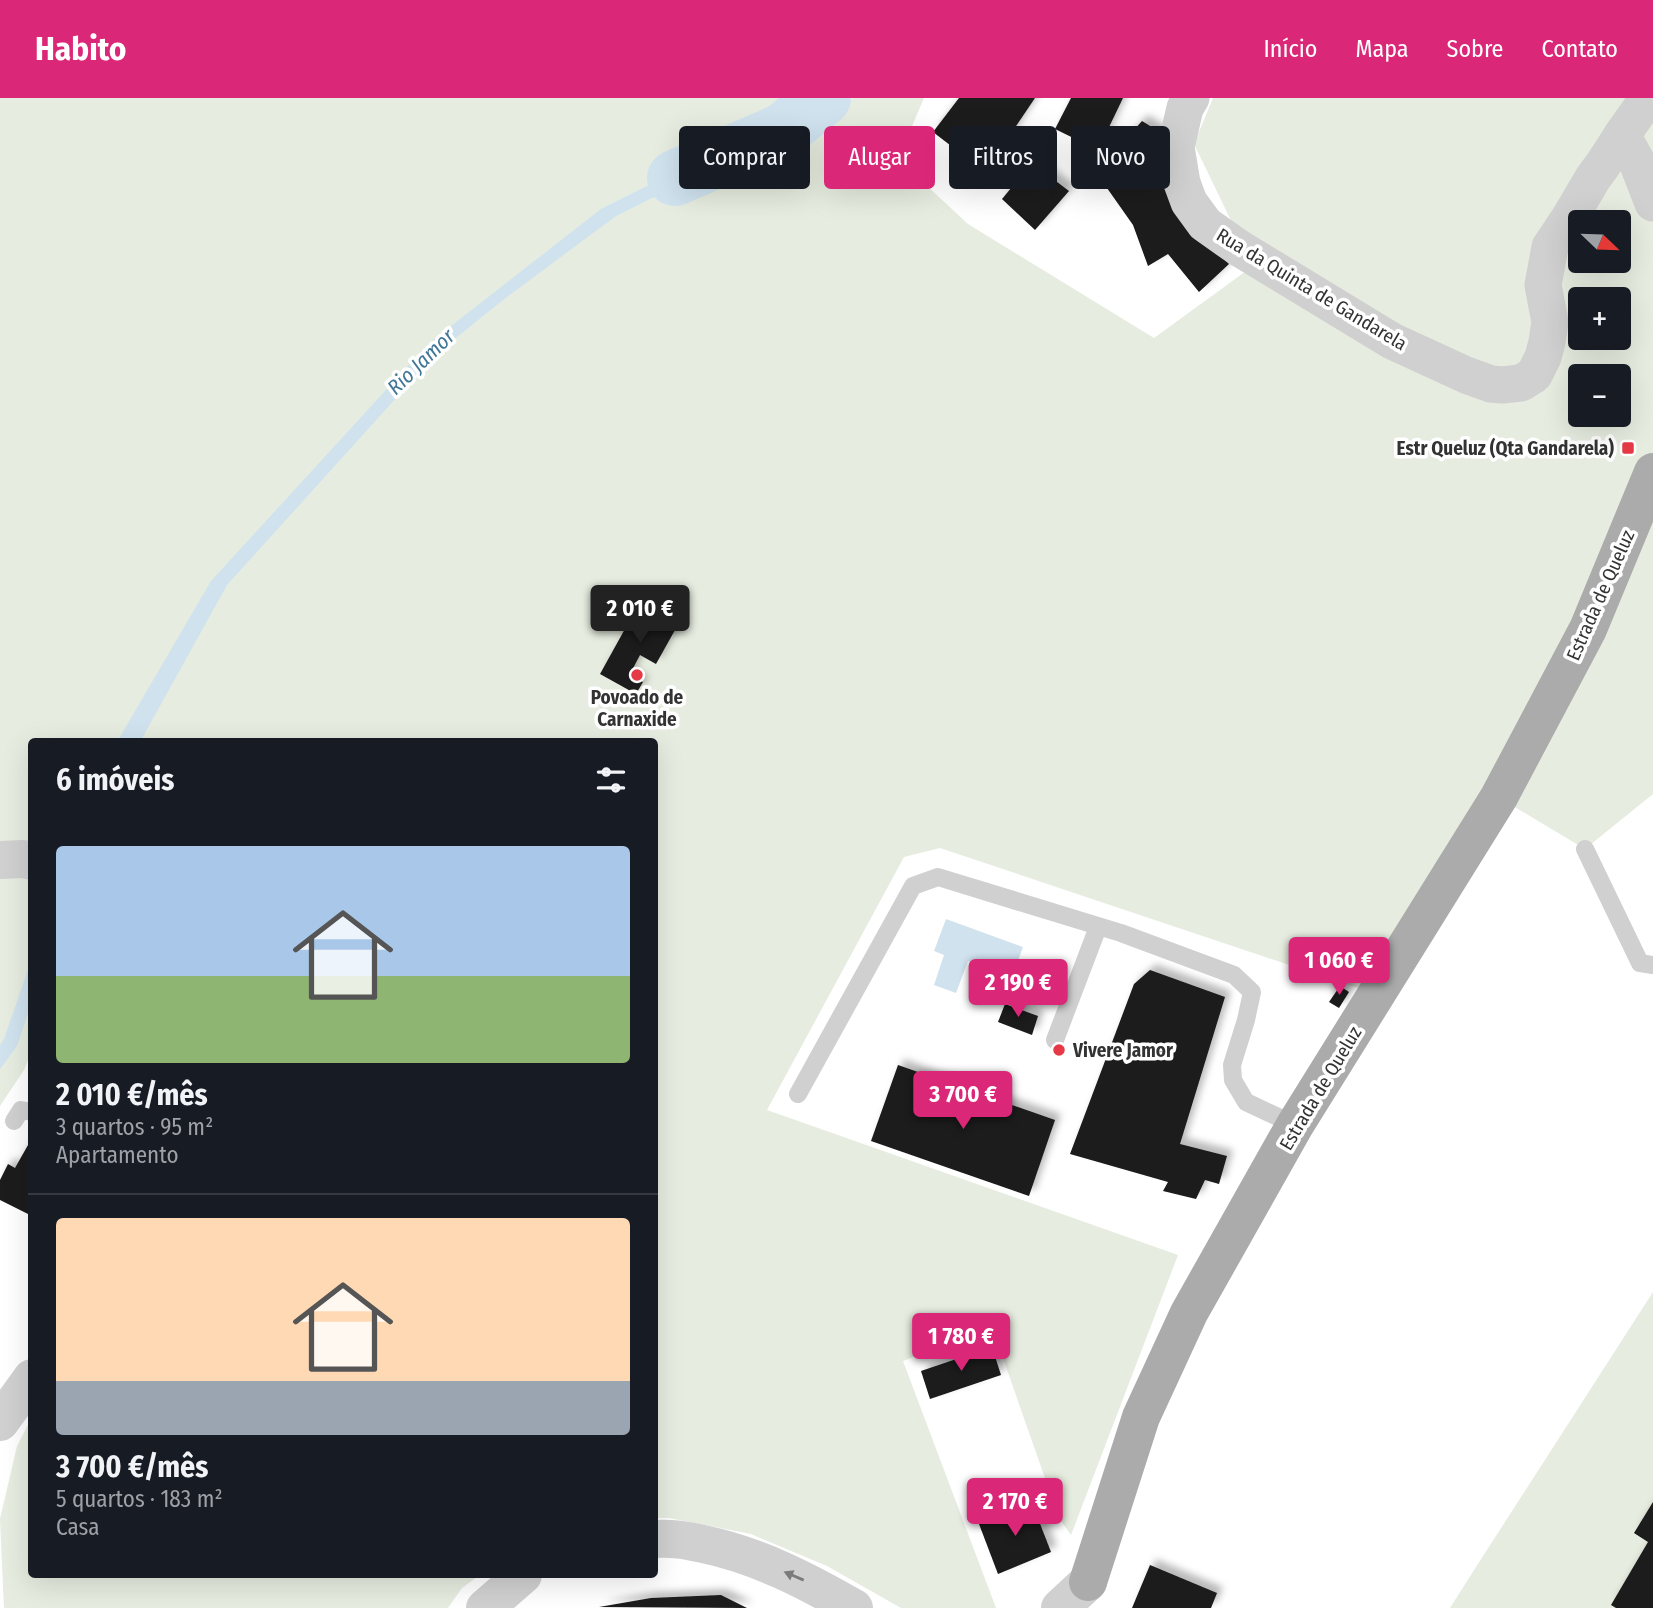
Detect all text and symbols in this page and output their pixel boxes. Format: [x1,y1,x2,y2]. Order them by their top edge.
text: Habito [35,29,126,69]
text: Início [1264,35,1317,63]
text: Mapa [1355,35,1409,63]
text: Sobre [1447,35,1503,63]
text: Contato [1541,35,1618,63]
chip: Comprar [679,126,810,189]
chip: Alugar [824,126,935,189]
chip: Filtros [949,126,1057,189]
chip: Novo [1071,126,1170,189]
north arrow [1568,210,1631,273]
map controls [1568,210,1631,427]
street label: Rua da Quinta de Gandarela [1212,223,1411,355]
button: + [1568,287,1631,350]
water label: Rio Jamor [382,323,461,400]
button: − [1568,364,1631,427]
place label: Estr Queluz (Qta Gandarela) [1397,437,1614,460]
marker: Estr Queluz (Qta Gandarela) [1620,440,1636,456]
street label: Estrada de Queluz [1561,526,1640,664]
pin: 2 010 € [575,586,705,645]
text: 2 010 € [607,594,673,622]
marker: Povoado de Carnaxide [629,667,645,683]
place label: Povoado de Carnaxide [591,686,684,731]
icon: filters [592,761,630,799]
text: 6 imóveis [56,762,174,798]
icon: home [280,892,406,1018]
pin: 1 060 € [1274,937,1404,997]
text: 1 060 € [1305,946,1373,974]
pin: 2 190 € [953,960,1083,1019]
text: 2 190 € [985,968,1051,996]
street label: Estrada de Queluz [1274,1022,1367,1154]
place label: Vivere Jamor [1072,1039,1174,1062]
marker: Vivere Jamor [1051,1042,1067,1058]
pin: 3 700 € [898,1072,1028,1131]
text: 2 010 €/mês [56,1077,208,1113]
text: 3 700 € [929,1080,997,1108]
text: 3 quartos · 95 m² [56,1113,213,1141]
text: Apartamento [56,1141,179,1169]
icon: home [280,1264,406,1390]
pin: 1 780 € [896,1314,1026,1373]
text: 1 780 € [928,1322,994,1350]
text: 3 700 €/mês [56,1449,208,1485]
pin: 2 170 € [950,1478,1080,1538]
text: 5 quartos · 183 m² [56,1485,223,1513]
text: 2 170 € [983,1487,1047,1515]
text: Casa [56,1513,100,1541]
one-way arrow [784,1570,805,1581]

